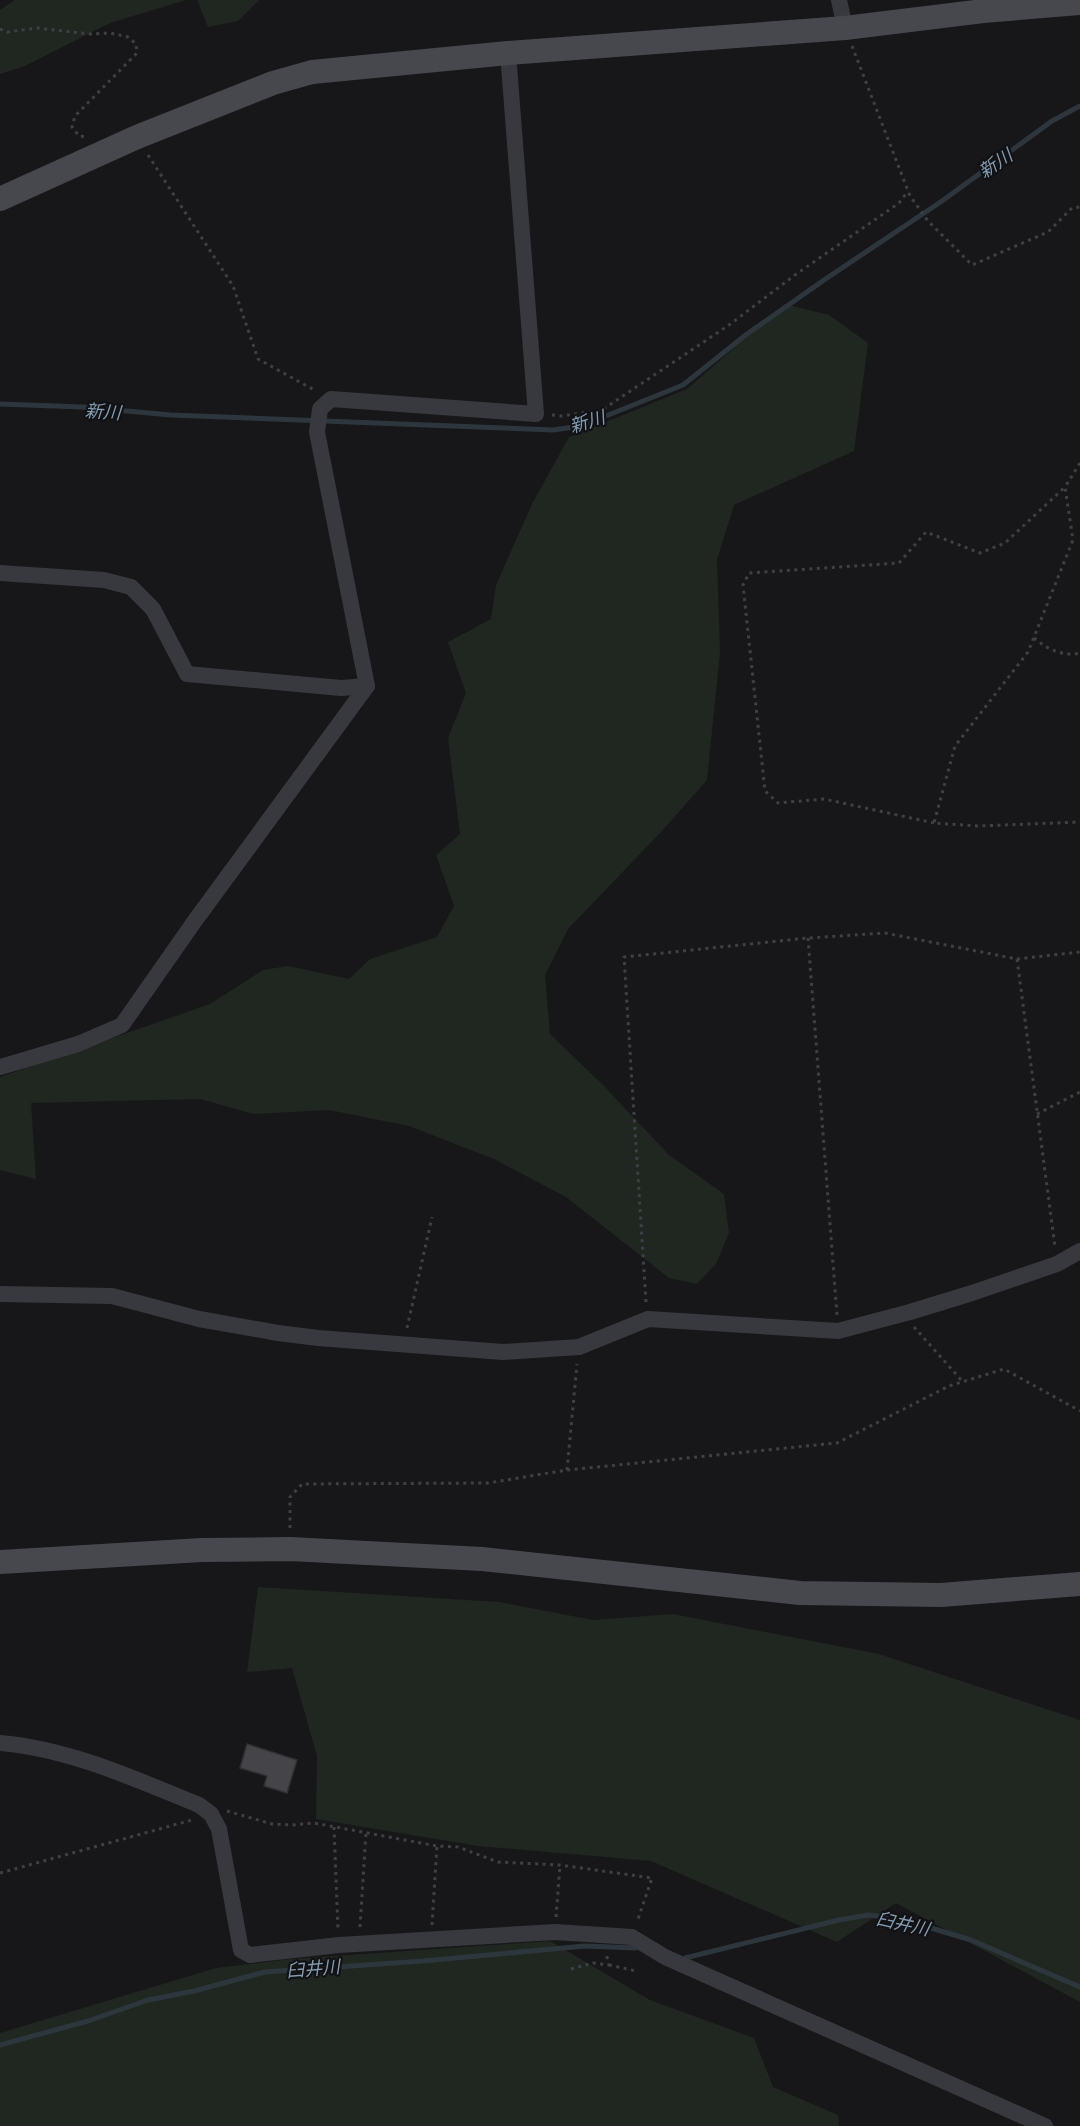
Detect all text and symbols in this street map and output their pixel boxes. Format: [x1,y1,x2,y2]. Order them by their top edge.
water label: 新川 [973,142,1018,183]
water label: 新川 [84,398,124,424]
water label: 新川 [566,404,610,438]
water label: 臼井川 [874,1906,934,1941]
water label: 臼井川 [285,1954,343,1982]

